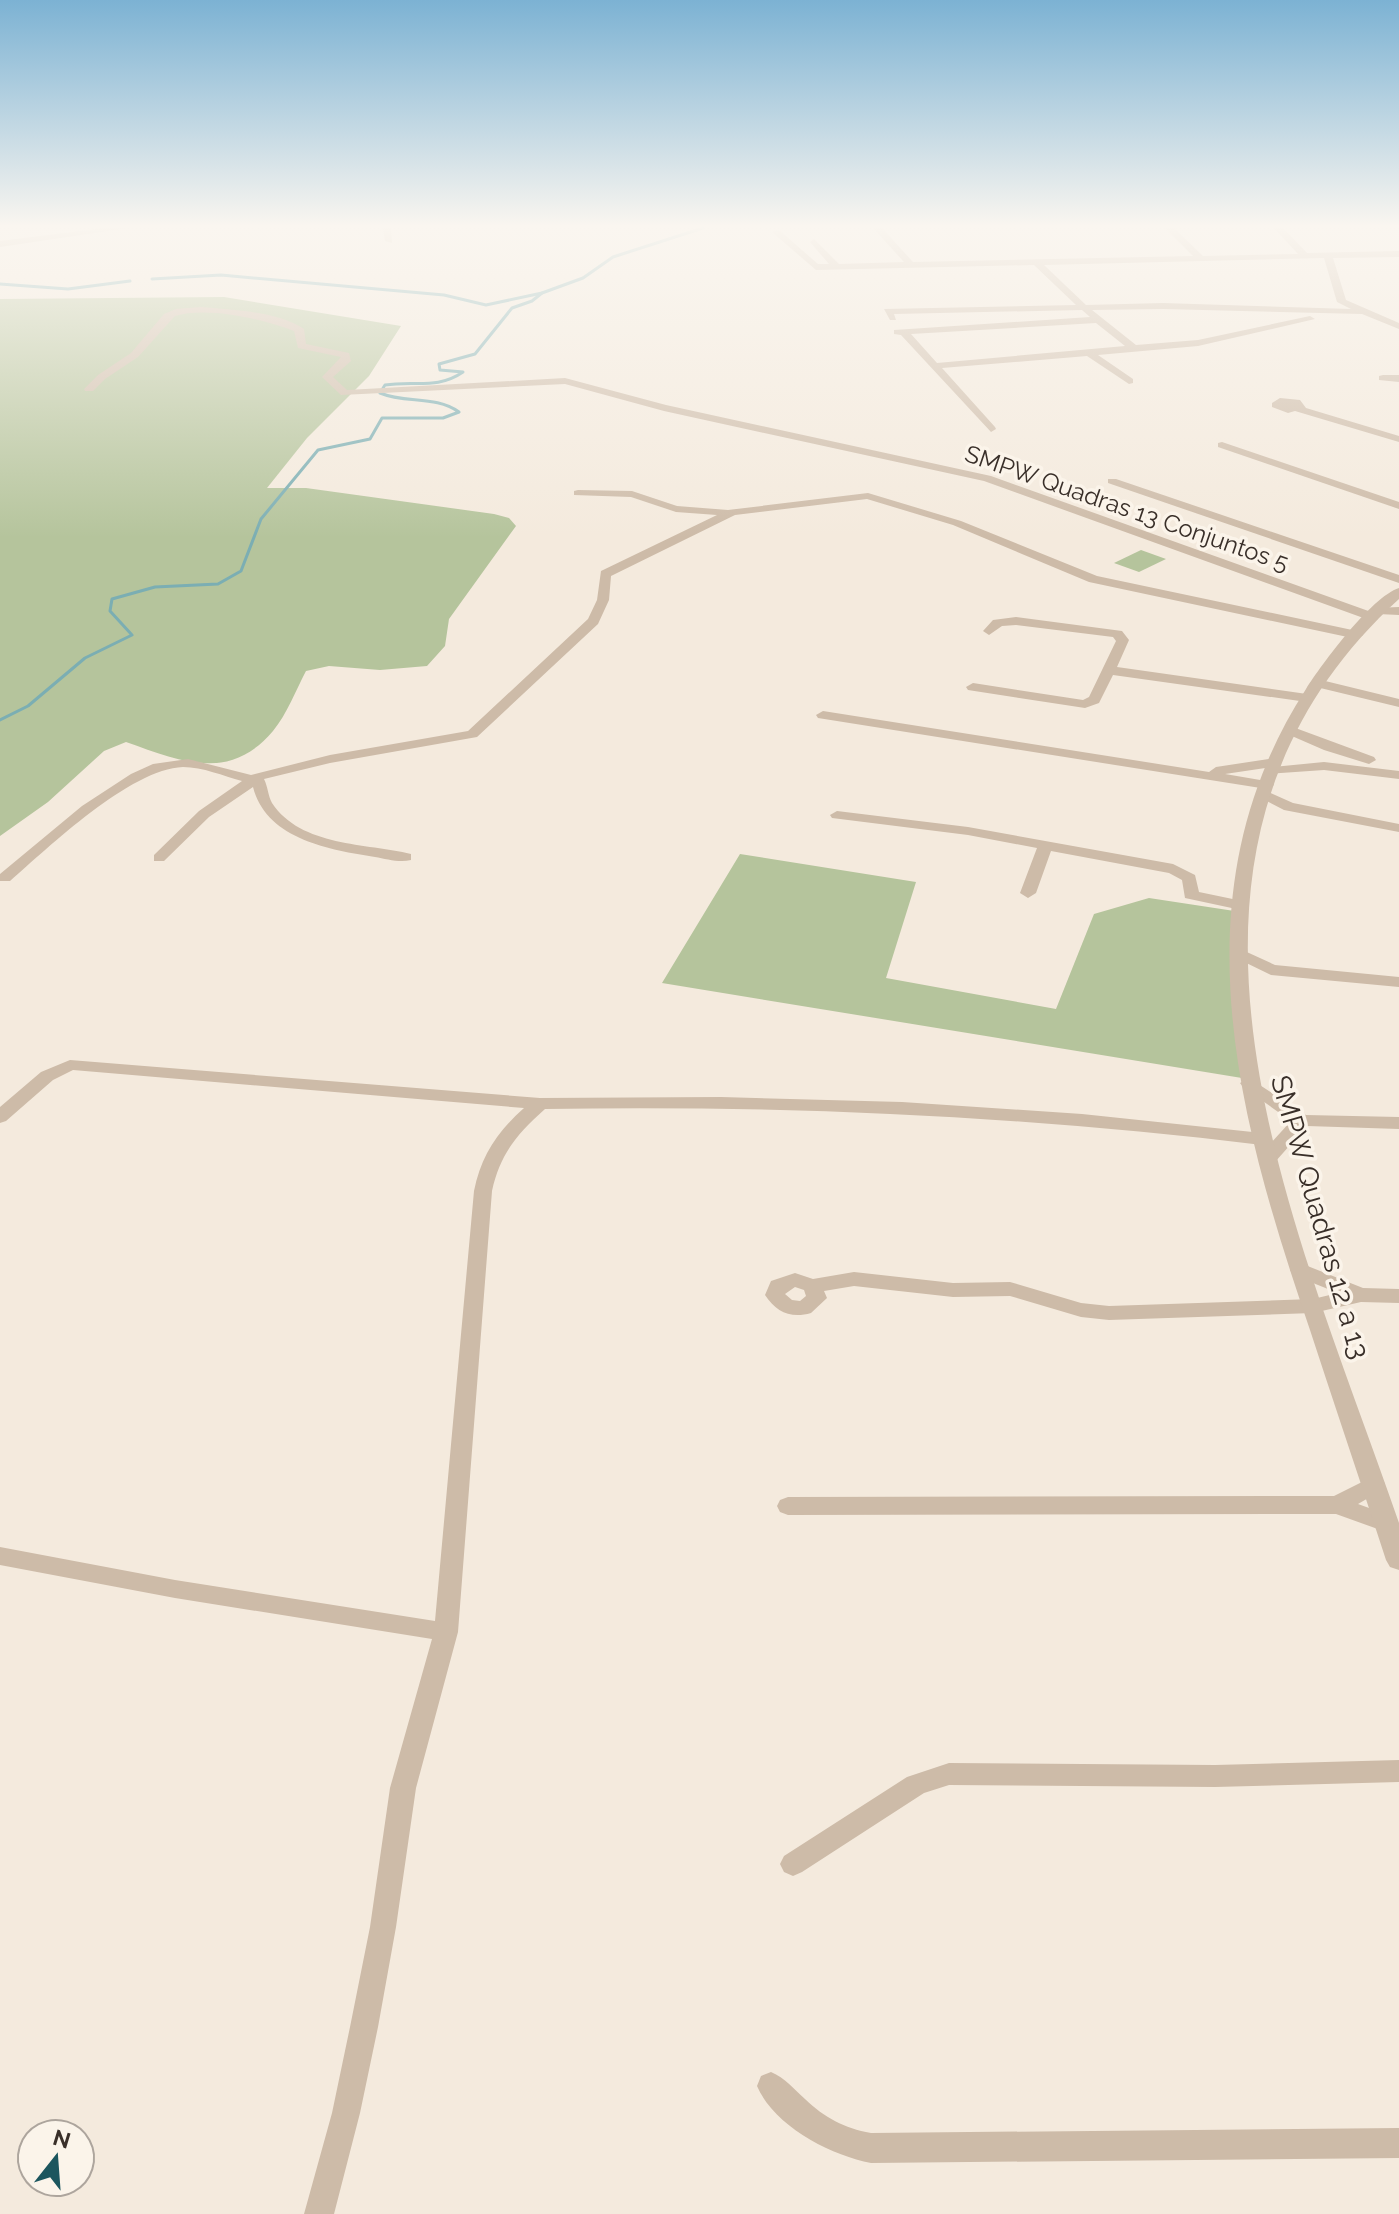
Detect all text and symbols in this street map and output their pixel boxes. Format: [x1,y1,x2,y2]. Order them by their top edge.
street label: SMPW Quadras 13 Conjuntos 5 [961,439,1293,577]
street label: SMPW Quadras 12 a 13 [1264,1072,1376,1362]
north arrow [16,2118,96,2198]
text: N [50,2124,74,2154]

